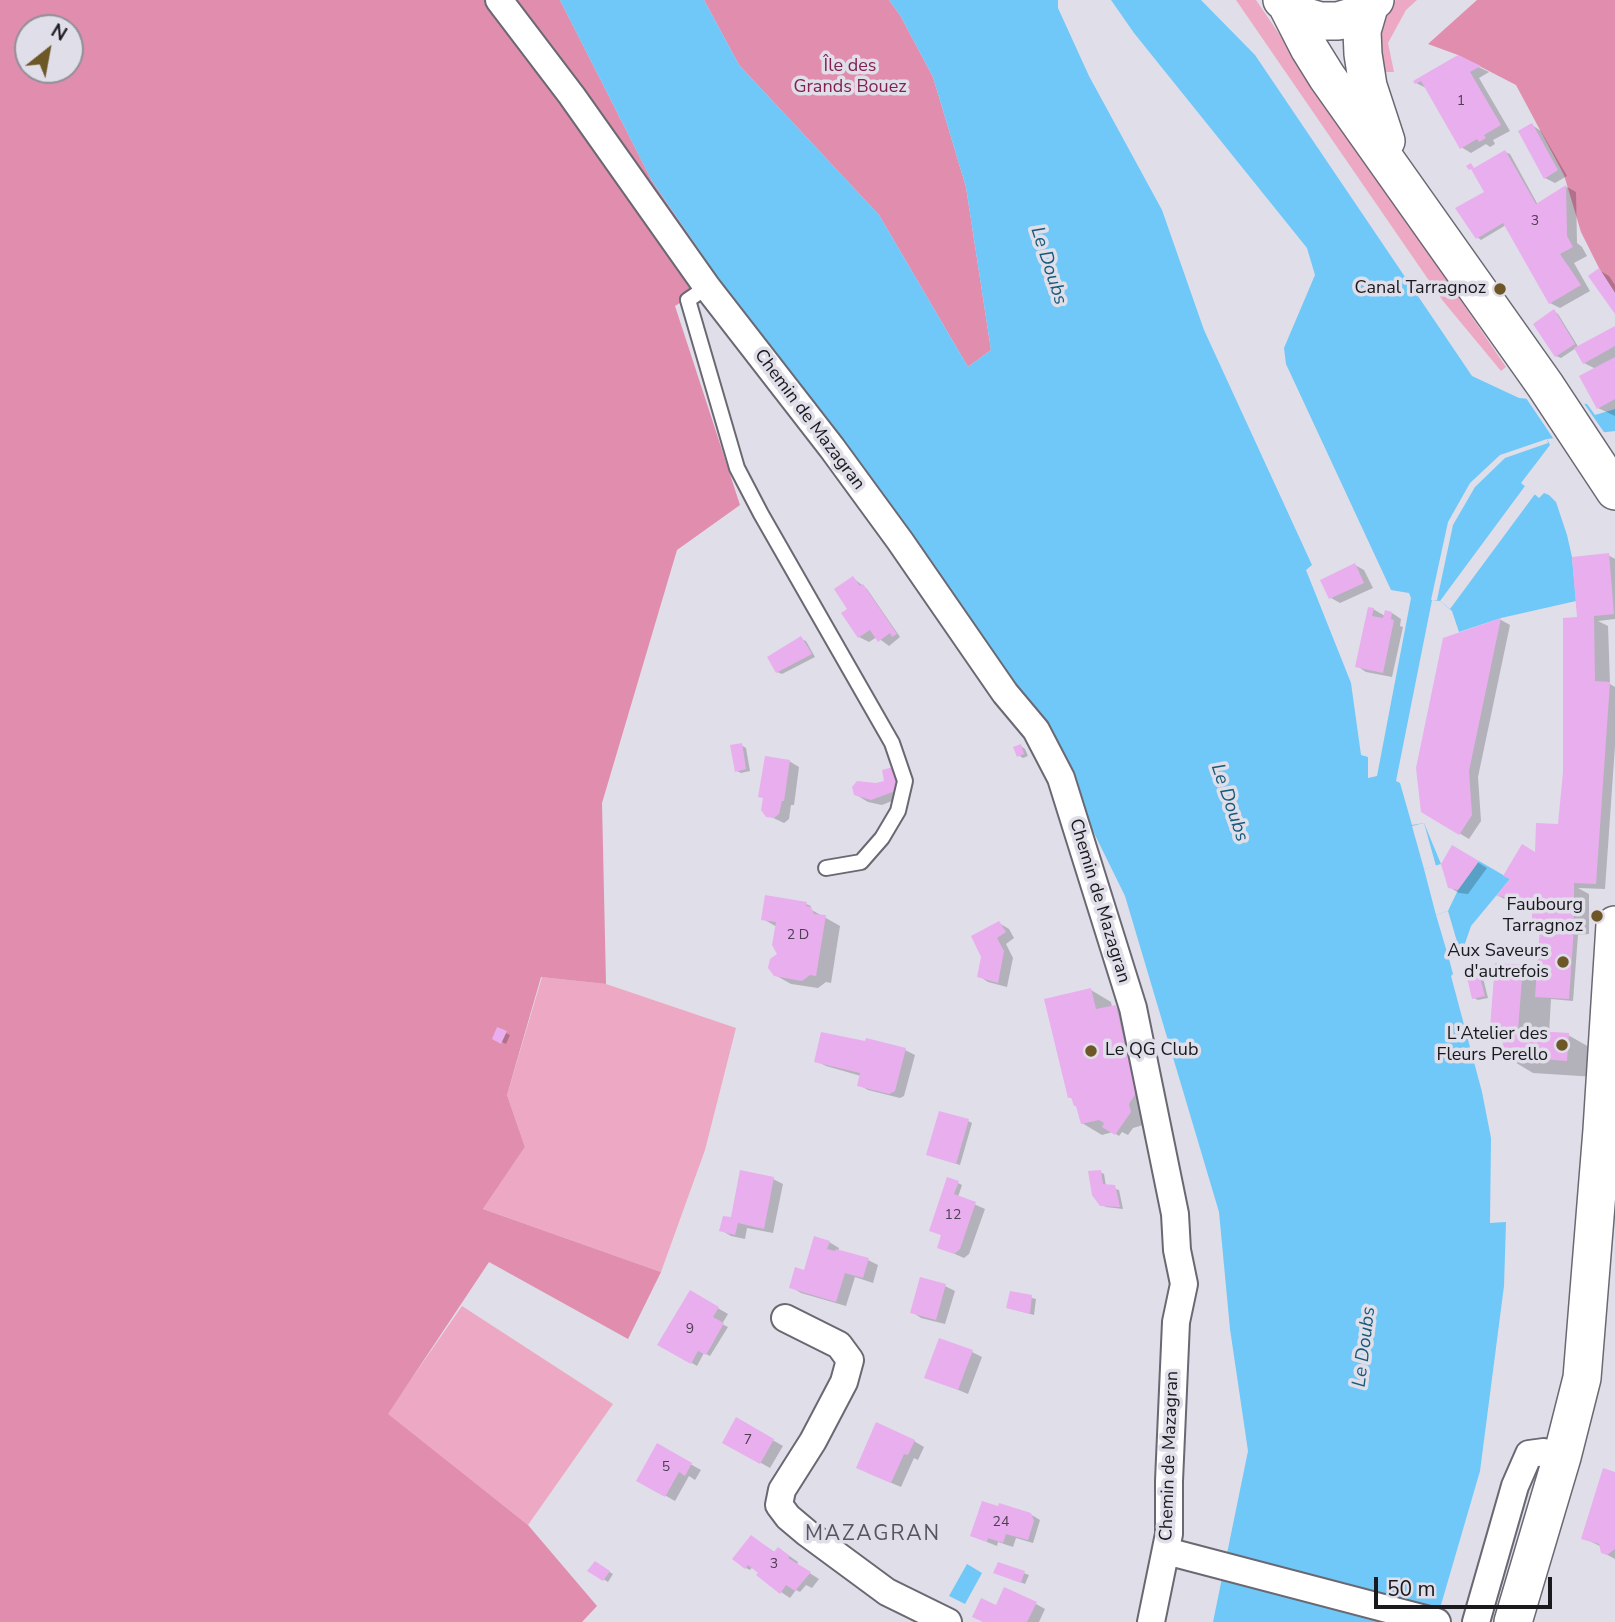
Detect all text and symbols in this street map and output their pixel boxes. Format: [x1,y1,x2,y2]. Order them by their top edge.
north arrow [14,14,84,84]
text: N [46,18,72,48]
park label: Île des Grands Bouez [793,56,907,98]
house number: 1 [1457,94,1465,110]
house number: 3 [1531,214,1539,230]
water label: Le Doubs [1025,224,1071,308]
place label: Canal Tarragnoz [1355,278,1486,300]
marker: Canal Tarragnoz [1492,281,1508,297]
street label: Chemin de Mazagran [749,345,869,495]
water label: Le Doubs [1205,761,1253,845]
street label: Chemin de Mazagran [1064,816,1134,986]
place label: Faubourg Tarragnoz [1503,895,1583,937]
marker: Faubourg Tarragnoz [1589,908,1605,924]
house number: 2 D [787,928,809,944]
place label: Aux Saveurs d'autrefois [1447,941,1549,984]
marker: Aux Saveurs d'autrefois [1555,954,1571,970]
place label: L'Atelier des Fleurs Perello [1437,1024,1548,1066]
marker: L'Atelier des Fleurs Perello [1554,1037,1570,1053]
place label: Le QG Club [1105,1040,1198,1062]
marker: Le QG Club [1083,1043,1099,1059]
house number: 12 [945,1208,961,1224]
water label: Le Doubs [1349,1306,1381,1388]
house number: 9 [686,1322,694,1338]
street label: Chemin de Mazagran [1156,1370,1184,1542]
house number: 7 [744,1433,752,1449]
house number: 5 [662,1460,670,1476]
house number: 24 [993,1515,1009,1531]
district label: MAZAGRAN [806,1522,940,1548]
house number: 3 [770,1557,778,1573]
scale bar [1377,1562,1556,1606]
text: 50 m [1387,1575,1436,1603]

